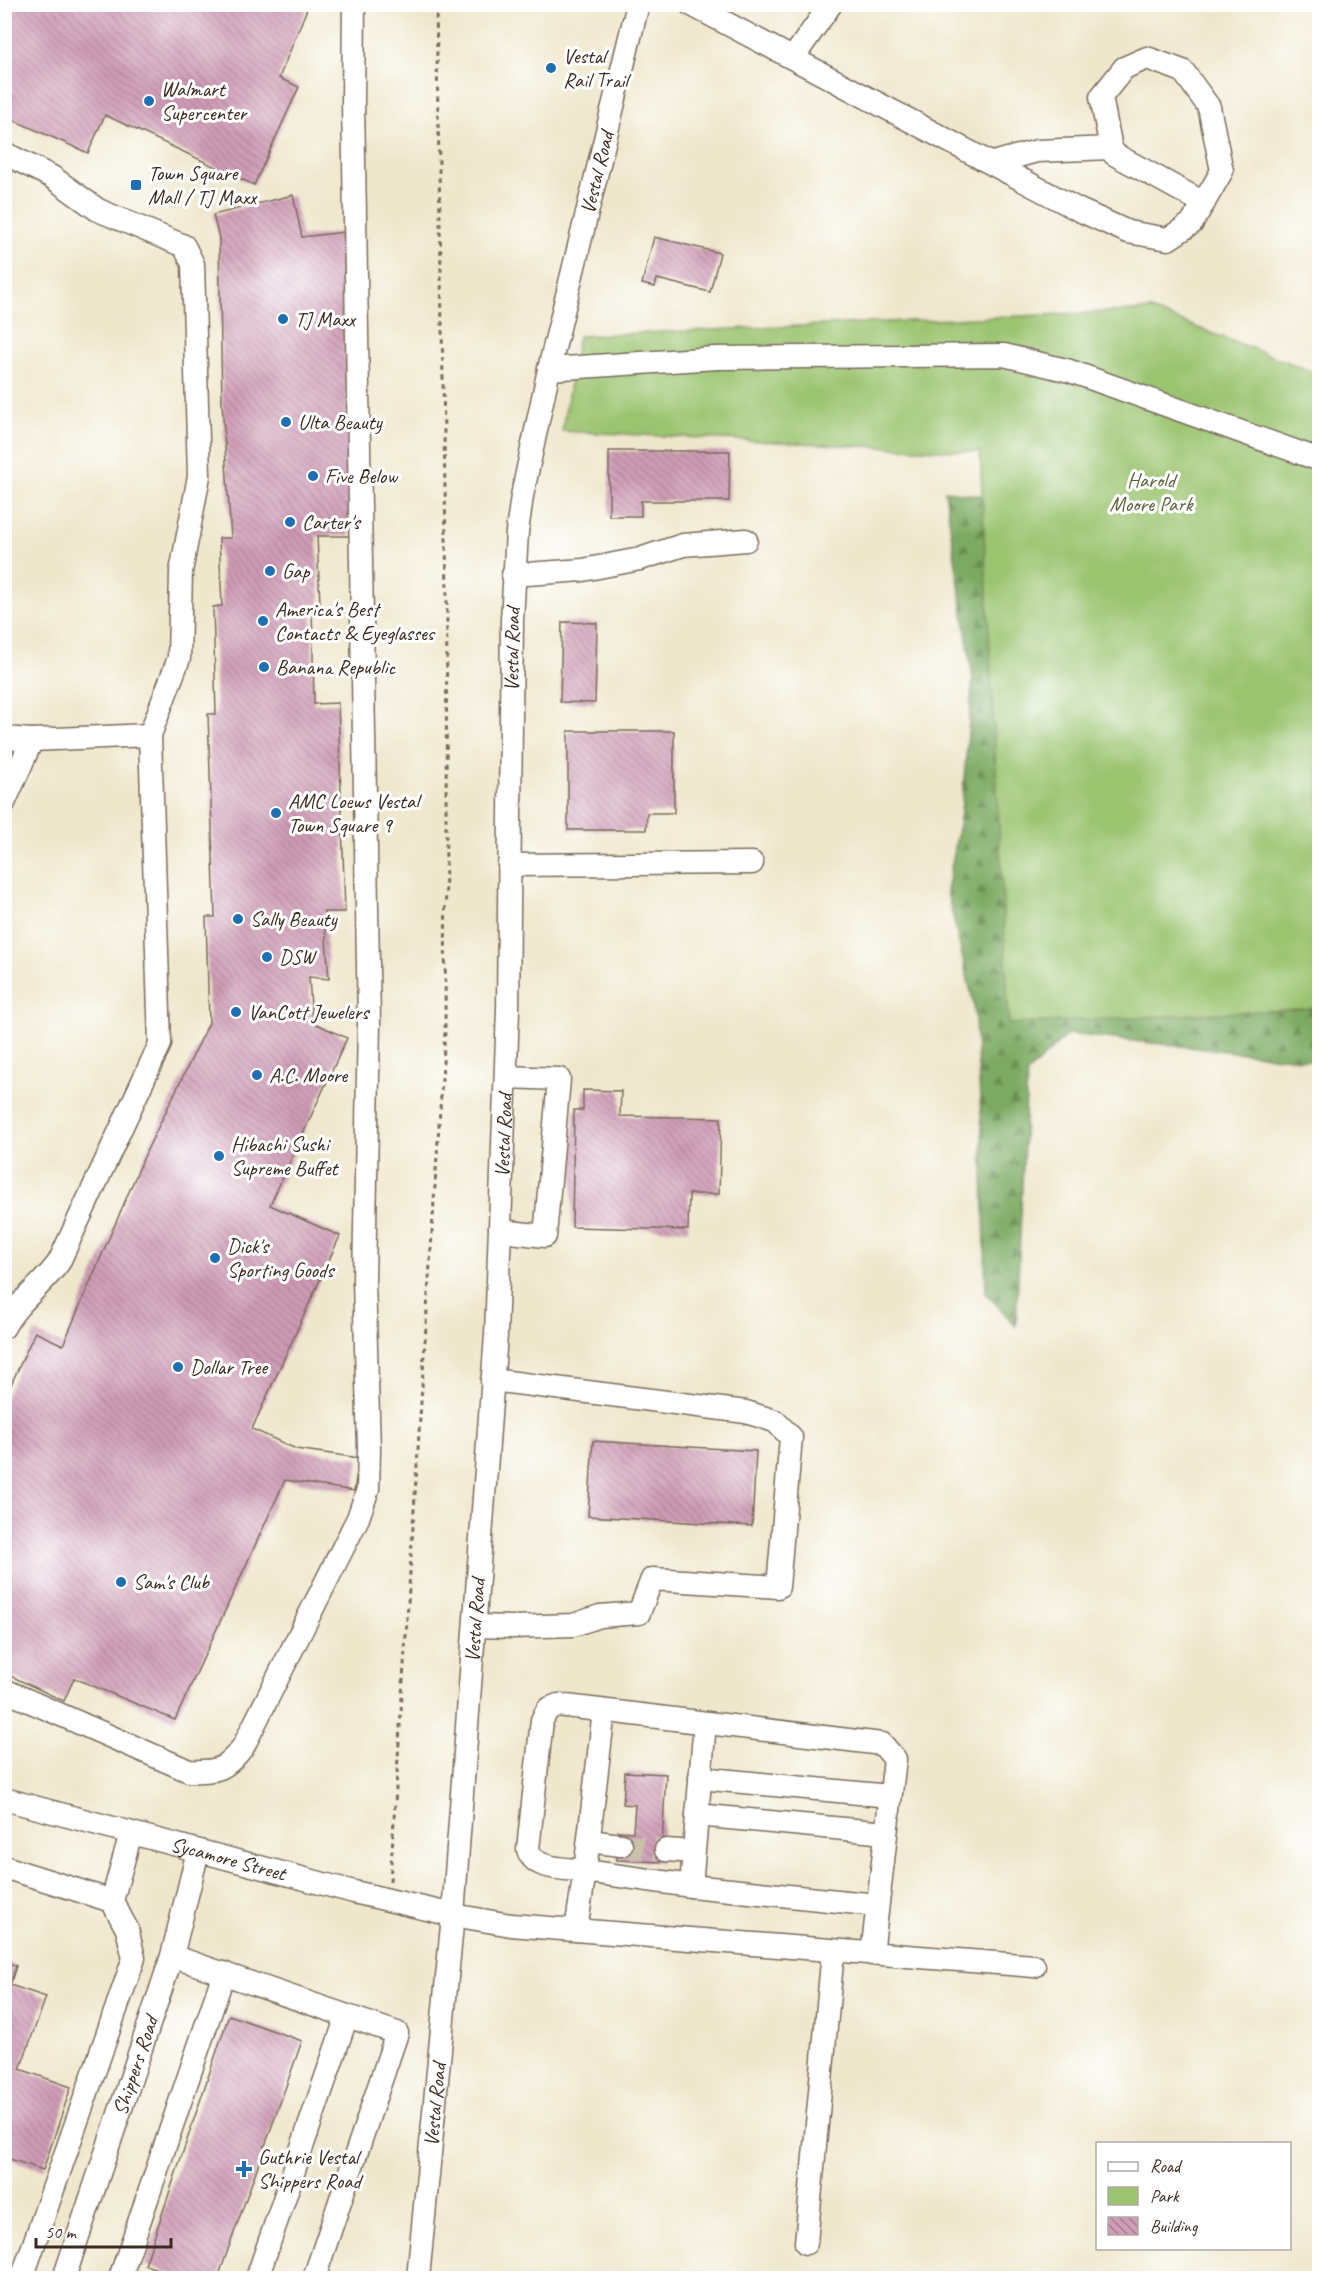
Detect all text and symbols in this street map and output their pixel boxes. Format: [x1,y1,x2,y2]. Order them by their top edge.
place label: Vestal Rail Trail [563,43,631,93]
marker: Vestal Rail Trail [544,61,558,75]
place label: Walmart Supercenter [161,76,248,126]
marker: Walmart Supercenter [142,94,156,108]
street label: Vestal Road [574,125,620,216]
place label: Town Square Mall / TJ Maxx [148,160,258,210]
marker: Town Square Mall / TJ Maxx [129,178,143,192]
place label: TJ Maxx [295,306,357,332]
marker: TJ Maxx [276,312,290,326]
place label: Ulta Beauty [298,409,384,435]
marker: Ulta Beauty [279,415,293,429]
place label: Five Below [325,463,399,489]
park label: Harold Moore Park [1110,467,1194,517]
marker: Five Below [306,469,320,483]
place label: Carter's [302,509,361,535]
marker: Carter's [283,515,297,529]
place label: Gap [282,558,310,584]
marker: Gap [263,564,277,578]
place label: America's Best Contacts & Eyeglasses [275,596,436,646]
street label: Vestal Road [498,603,526,691]
marker: America's Best Contacts & Eyeglasses [256,614,270,628]
place label: Banana Republic [276,654,396,680]
marker: Banana Republic [257,660,271,674]
place label: AMC Loews Vestal Town Square 9 [288,788,422,838]
marker: AMC Loews Vestal Town Square 9 [269,806,283,820]
place label: Sally Beauty [250,906,338,932]
marker: Sally Beauty [231,912,245,926]
place label: DSW [279,944,318,970]
marker: DSW [260,950,274,964]
place label: VanCott Jewelers [248,999,370,1025]
marker: VanCott Jewelers [229,1005,243,1019]
place label: A.C. Moore [269,1062,348,1088]
marker: A.C. Moore [250,1068,264,1082]
street label: Vestal Road [489,1089,518,1178]
place label: Hibachi Sushi Supreme Buffet [231,1131,340,1181]
marker: Hibachi Sushi Supreme Buffet [212,1149,226,1163]
place label: Dick's Sporting Goods [227,1233,335,1283]
marker: Dick's Sporting Goods [208,1251,222,1265]
place label: Dollar Tree [190,1354,269,1380]
marker: Dollar Tree [171,1360,185,1374]
place label: Sam's Club [133,1569,211,1595]
street label: Vestal Road [459,1574,491,1663]
marker: Sam's Club [114,1575,128,1589]
street label: Sycamore Street [168,1831,290,1887]
street label: Shippers Road [107,2010,165,2119]
street label: Vestal Road [418,2058,452,2148]
legend [1096,2142,1291,2250]
place label: Guthrie Vestal Shippers Road [258,2144,363,2194]
text: Road [1150,2155,1183,2177]
marker: Guthrie Vestal Shippers Road [235,2160,253,2178]
text: Park [1150,2185,1180,2207]
scale bar [36,2211,171,2249]
text: Building [1150,2215,1199,2237]
text: 50 m [45,2221,78,2243]

